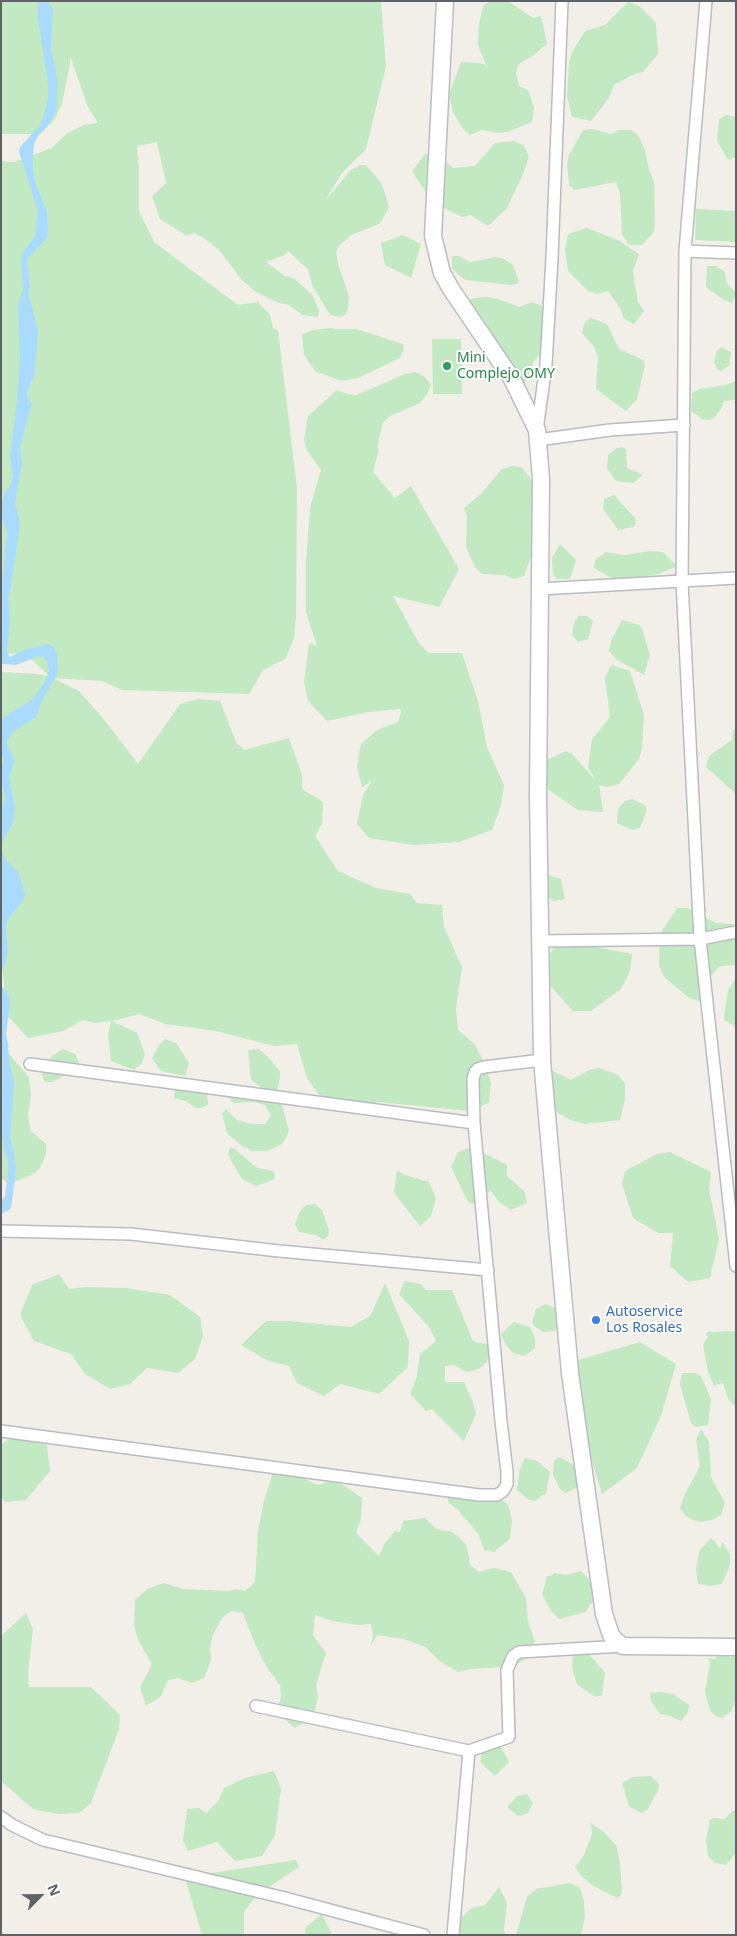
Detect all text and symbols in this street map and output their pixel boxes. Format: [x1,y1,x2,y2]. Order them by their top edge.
place label: Mini Complejo OMY [457,350,555,382]
marker: Mini Complejo OMY [441,360,453,372]
place label: Autoservice Los Rosales [606,1304,683,1336]
marker: Autoservice Los Rosales [590,1314,602,1326]
north arrow [15,1871,65,1921]
text: N [43,1881,65,1899]

